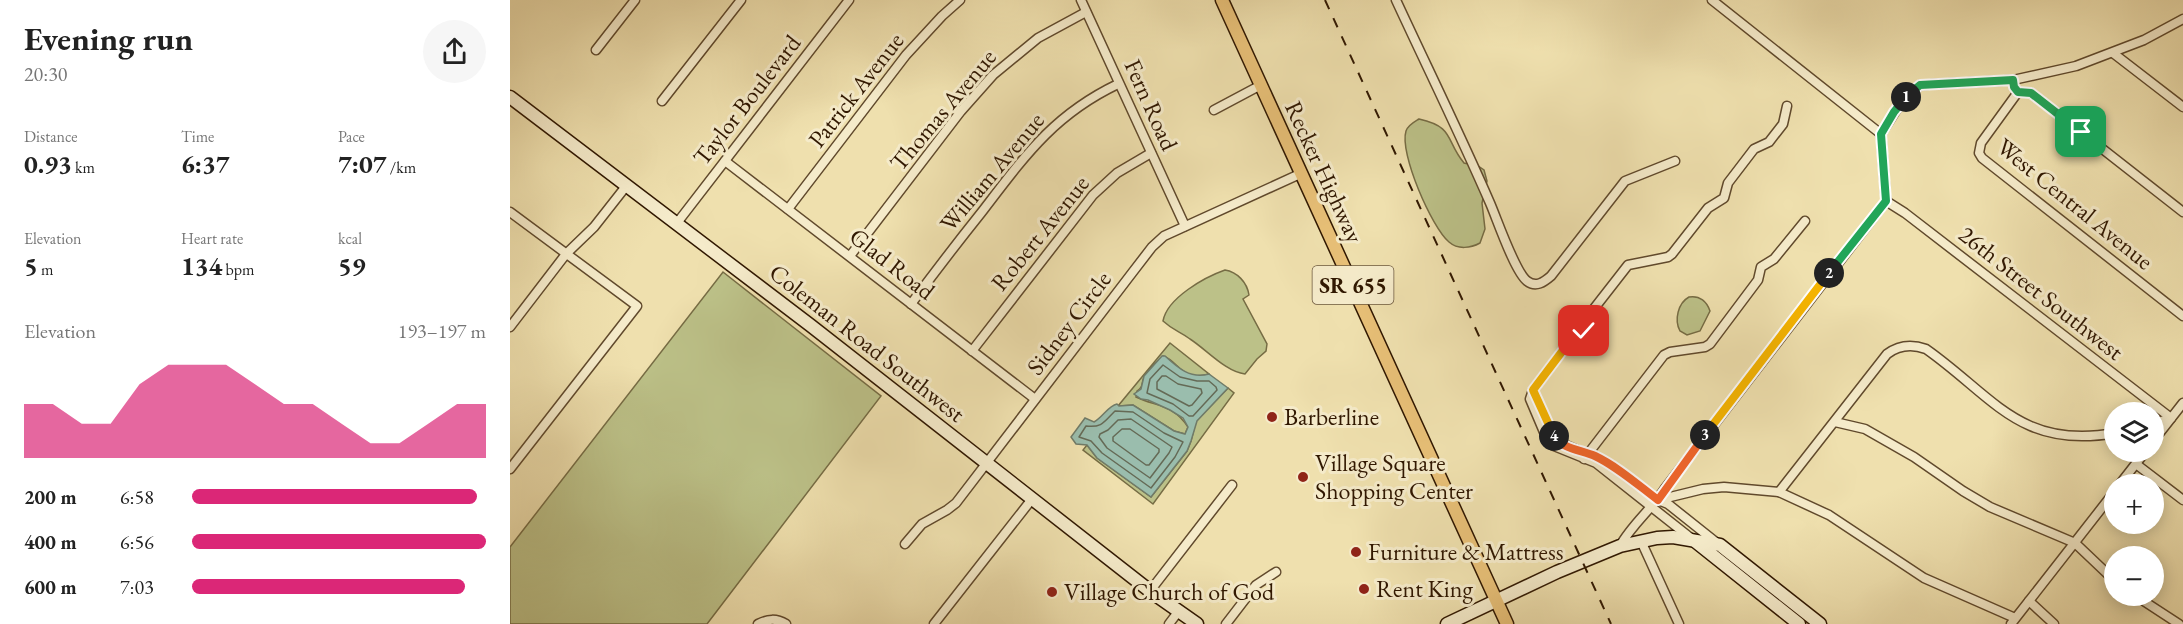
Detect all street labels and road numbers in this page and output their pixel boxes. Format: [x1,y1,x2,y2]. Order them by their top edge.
street label: Patrick Avenue [801,26,910,154]
street label: Taylor Boulevard [686,27,808,171]
street label: Thomas Avenue [883,42,1003,177]
street label: Fern Road [1118,54,1186,156]
street label: Recker Highway [1278,96,1371,248]
street label: William Avenue [933,106,1051,238]
street label: West Central Avenue [1991,131,2160,276]
street label: Robert Avenue [984,169,1096,297]
street label: 26th Street Southwest [1953,219,2130,367]
street label: Glad Road [843,221,942,307]
street label: Coleman Road Southwest [763,257,972,429]
street label: Sidney Circle [1019,265,1118,381]
road number: SR 655 [1312,266,1394,304]

